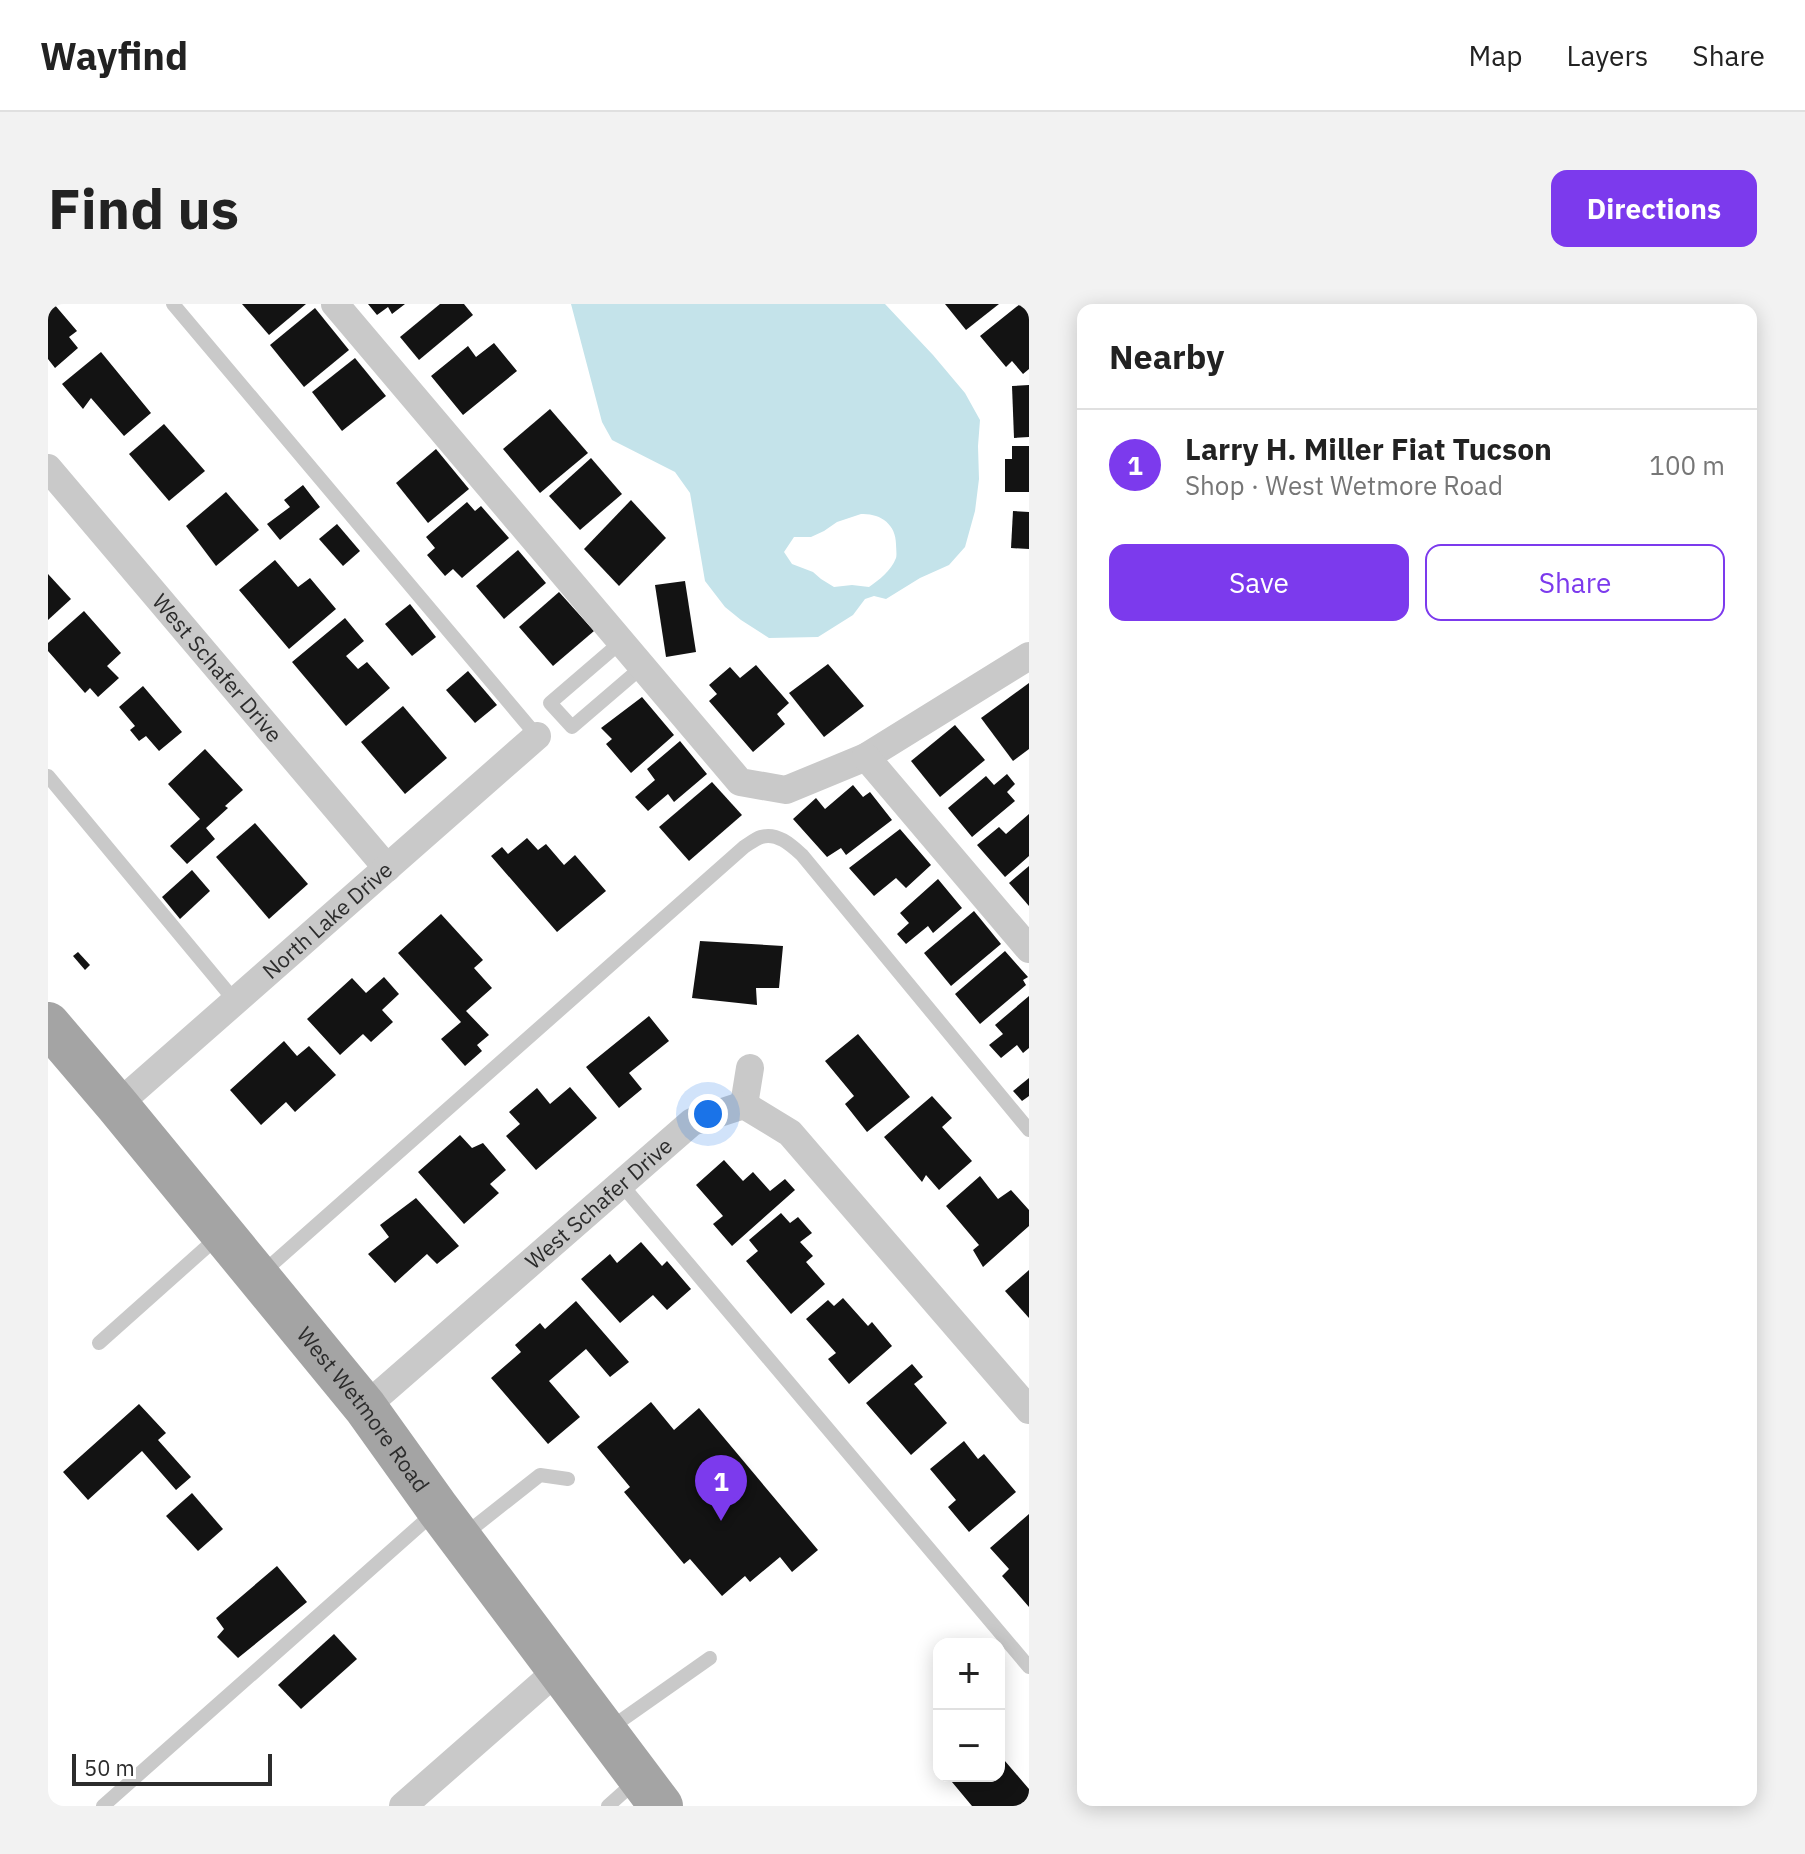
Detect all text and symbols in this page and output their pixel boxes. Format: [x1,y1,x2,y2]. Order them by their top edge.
text: Wayfind [40,31,188,80]
text: Map [1468,37,1522,74]
text: Layers [1566,37,1648,74]
text: Share [1692,37,1765,74]
button: Directions [1551,170,1757,247]
text: Find us [48,172,239,244]
text: Nearby [1109,334,1224,378]
text: Larry H. Miller Fiat Tucson [1185,429,1552,468]
text: 1 [1127,448,1143,482]
text: 100 m [1649,448,1725,482]
text: Shop · West Wetmore Road [1185,468,1503,502]
button: Save [1109,544,1409,621]
button: Share [1425,544,1725,621]
street label: West Schafer Drive [146,587,289,748]
street label: North Lake Drive [256,855,398,985]
your location [688,1094,728,1134]
street label: West Schafer Drive [519,1131,678,1275]
street label: West Wetmore Road [291,1320,436,1498]
pin: 1 [695,1455,747,1521]
map controls [933,1638,1005,1782]
button: + [933,1638,1005,1710]
button: − [933,1710,1005,1782]
scale bar [72,1750,272,1786]
text: 50 m [84,1753,135,1782]

